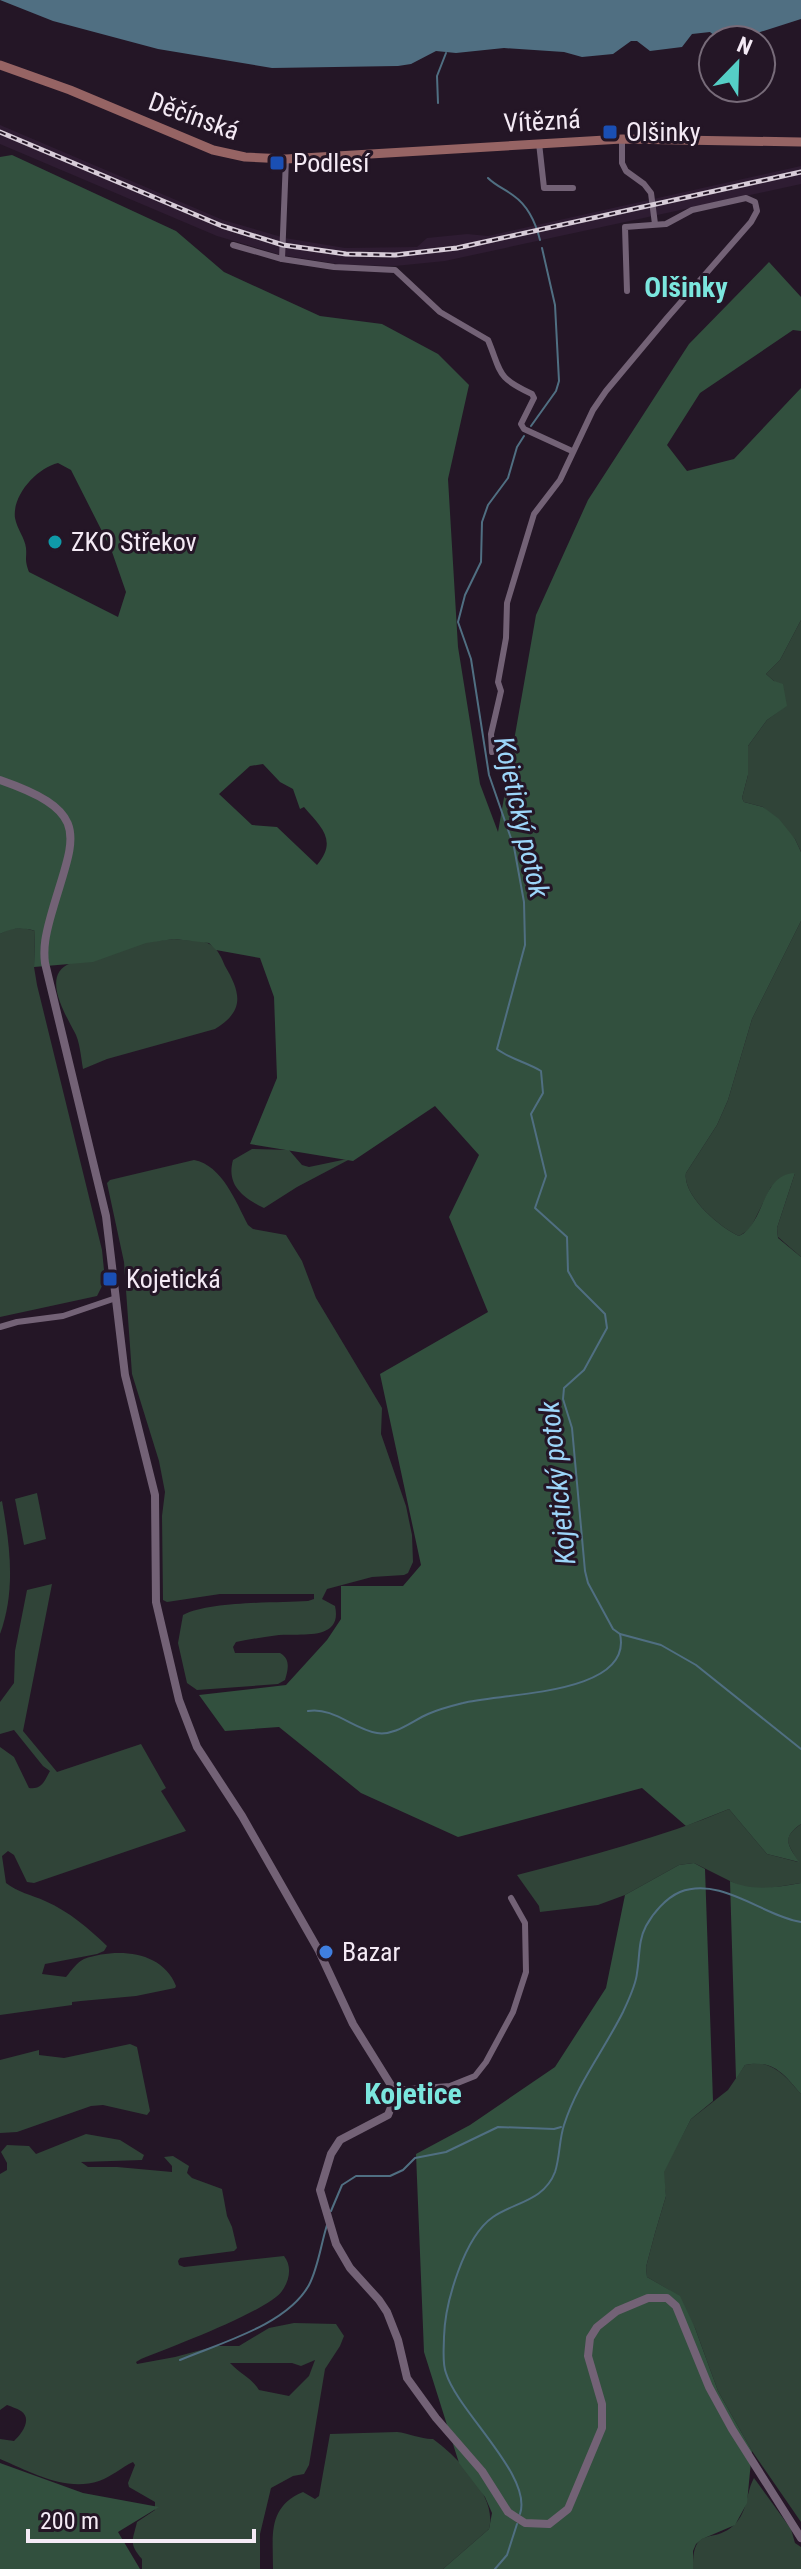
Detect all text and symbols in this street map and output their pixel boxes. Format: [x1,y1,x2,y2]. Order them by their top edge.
north arrow [697,24,777,104]
text: N [734,32,756,60]
street label: Děčínská [145,86,243,146]
street label: Vítězná [503,104,581,138]
place label: Olšinky [626,117,701,147]
marker: Olšinky [601,123,619,141]
place label: Podlesí [293,148,371,178]
marker: Podlesí [268,154,286,172]
district label: Olšinky [644,271,728,304]
place label: ZKO Střekov [71,527,197,557]
marker: ZKO Střekov [46,533,64,551]
water label: Kojetický potok [487,733,556,902]
place label: Kojetická [126,1264,221,1294]
marker: Kojetická [101,1270,119,1288]
water label: Kojetický potok [532,1399,582,1566]
place label: Bazar [342,1937,401,1967]
marker: Bazar [317,1943,335,1961]
district label: Kojetice [364,2076,462,2111]
scale bar [28,2493,254,2543]
text: 200 m [40,2507,99,2535]

